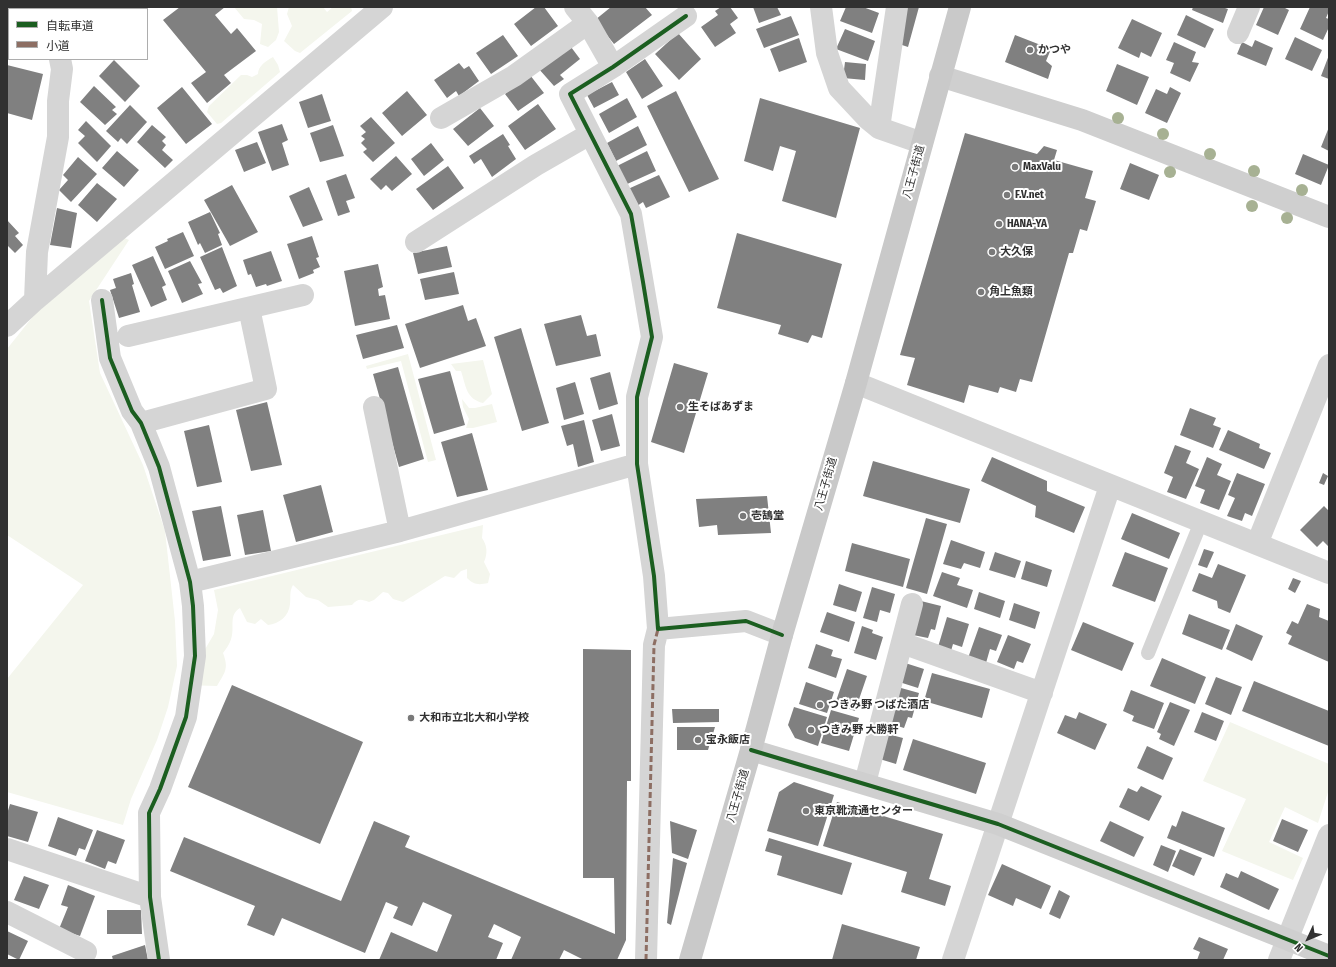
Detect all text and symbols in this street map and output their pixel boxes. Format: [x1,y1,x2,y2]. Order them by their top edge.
legend [8,8,148,60]
text: 自転車道 [46,19,94,33]
text: 小道 [46,39,70,53]
place label: かつや [1038,43,1071,57]
marker: かつや [1025,45,1035,55]
street label: 八王子街道 [901,144,927,200]
place label: MaxValu [1023,160,1061,174]
marker: MaxValu [1010,162,1020,172]
place label: F.V.net [1015,188,1044,202]
marker: F.V.net [1002,190,1012,200]
place label: HANA-YA [1007,217,1047,231]
marker: HANA-YA [994,219,1004,229]
place label: 大久保 [1000,245,1033,259]
marker: 大久保 [987,247,997,257]
place label: 角上魚類 [989,285,1033,299]
marker: 角上魚類 [976,287,986,297]
place label: 生そばあずま [688,400,754,414]
marker: 生そばあずま [675,402,685,412]
street label: 八王子街道 [812,456,840,512]
place label: 壱鵠堂 [751,509,784,523]
marker: 壱鵠堂 [738,511,748,521]
place label: つきみ野 つばた酒店 [828,698,929,712]
marker: つきみ野 つばた酒店 [815,700,825,710]
place label: 大和市立北大和小学校 [419,711,529,725]
marker: 大和市立北大和小学校 [406,713,416,723]
place label: つきみ野 大勝軒 [819,723,898,737]
marker: つきみ野 大勝軒 [806,725,816,735]
place label: 宝永飯店 [706,733,750,747]
marker: 宝永飯店 [693,735,703,745]
street label: 八王子街道 [724,768,752,824]
place label: 東京靴流通センター [814,804,913,818]
marker: 東京靴流通センター [801,806,811,816]
north arrow [1288,919,1328,959]
text: N [1292,941,1306,955]

